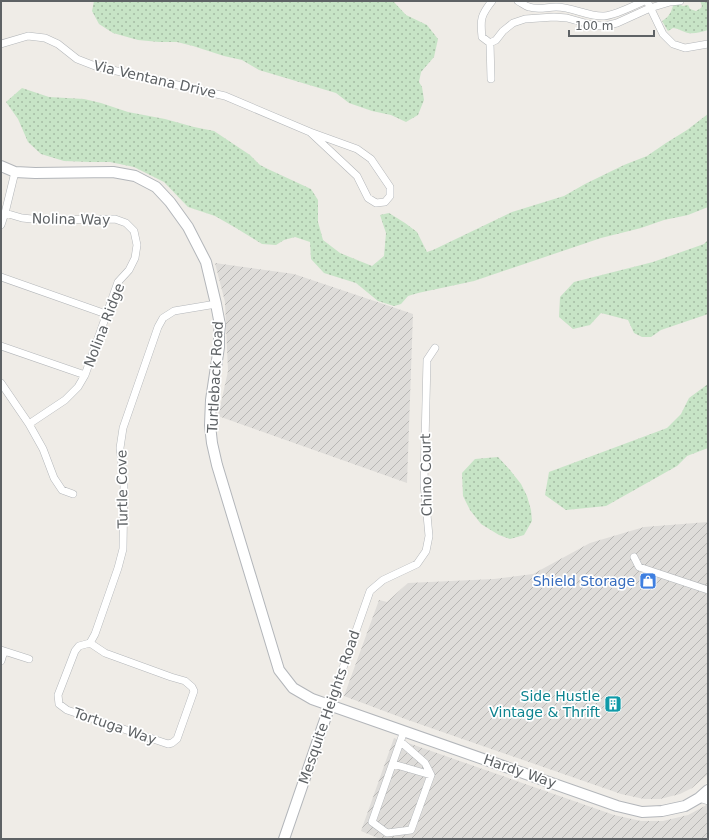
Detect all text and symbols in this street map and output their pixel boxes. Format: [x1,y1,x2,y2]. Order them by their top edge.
scale bar [569,12,654,38]
text: 100 m [575,19,613,33]
street label: Via Ventana Drive [92,57,218,101]
street label: Nolina Way [32,210,110,228]
street label: Nolina Ridge [81,281,127,369]
street label: Turtleback Road [204,321,226,434]
street label: Chino Court [417,433,435,517]
street label: Turtle Cove [113,449,131,530]
shop icon: Shield Storage [638,571,658,591]
place label: Shield Storage [533,573,635,589]
street label: Mesquite Heights Road [295,628,363,786]
place label: Side Hustle Vintage & Thrift [489,688,600,720]
building icon: Side Hustle Vintage & Thrift [603,694,623,714]
street label: Tortuga Way [71,704,159,748]
street label: Hardy Way [481,751,559,791]

